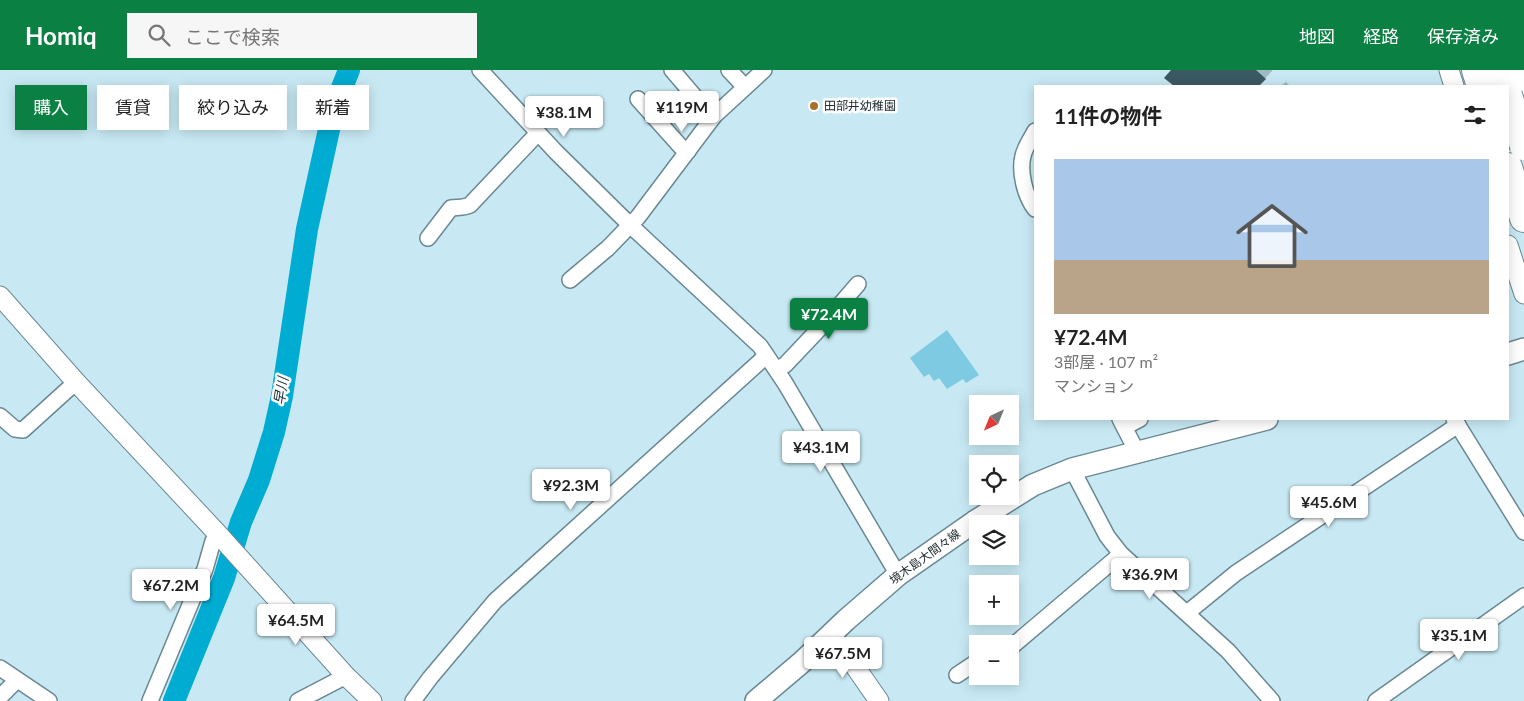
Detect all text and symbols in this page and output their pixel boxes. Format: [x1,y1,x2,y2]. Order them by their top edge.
search box [127,13,477,58]
text: Homiq [25,21,97,50]
icon: search [145,21,173,49]
text: ここで検索 [185,25,280,48]
text: 地図 [1299,25,1335,47]
text: 経路 [1363,25,1399,47]
text: 保存済み [1427,25,1499,47]
chip: 購入 [15,85,87,130]
chip: 賃貸 [97,85,169,130]
chip: 絞り込み [179,85,287,130]
chip: 新着 [297,85,369,130]
pin: ¥119M [647,90,717,133]
pin: ¥38.1M [523,96,605,138]
text: ¥119M [656,97,708,116]
place label: 田部井幼稚園 [824,98,896,113]
marker: 田部井幼稚園 [808,100,820,112]
icon: filters [1461,101,1489,129]
text: ¥38.1M [536,102,592,121]
text: 11件の物件 [1054,103,1162,128]
icon: home [1227,191,1317,281]
pin: ¥72.4M [788,298,870,340]
text: ¥72.4M [801,304,857,323]
text: ¥72.4M [1054,324,1128,349]
text: 3部屋 · 107 m² [1054,352,1158,371]
water label: 早川 [270,374,291,406]
text: マンション [1054,376,1134,395]
north arrow [969,395,1019,445]
map controls [969,395,1019,685]
pin: ¥43.1M [780,430,862,473]
text: ¥43.1M [793,437,849,456]
button: locate [969,455,1019,505]
pin: ¥92.3M [530,468,612,511]
text: ¥92.3M [543,475,599,494]
pin: ¥45.6M [1288,486,1370,528]
text: ¥45.6M [1301,492,1357,511]
button: layers [969,515,1019,565]
street label: 境木島大間々線 [886,526,963,587]
pin: ¥36.9M [1109,558,1191,600]
text: ¥36.9M [1122,564,1178,583]
pin: ¥67.2M [130,568,212,611]
text: ¥67.2M [143,575,199,594]
button: + [969,575,1019,625]
pin: ¥64.5M [255,604,337,646]
text: ¥64.5M [268,610,324,629]
pin: ¥35.1M [1418,618,1500,661]
text: ¥35.1M [1431,625,1487,644]
button: − [969,635,1019,685]
pin: ¥67.5M [802,636,884,679]
text: ¥67.5M [815,643,871,662]

